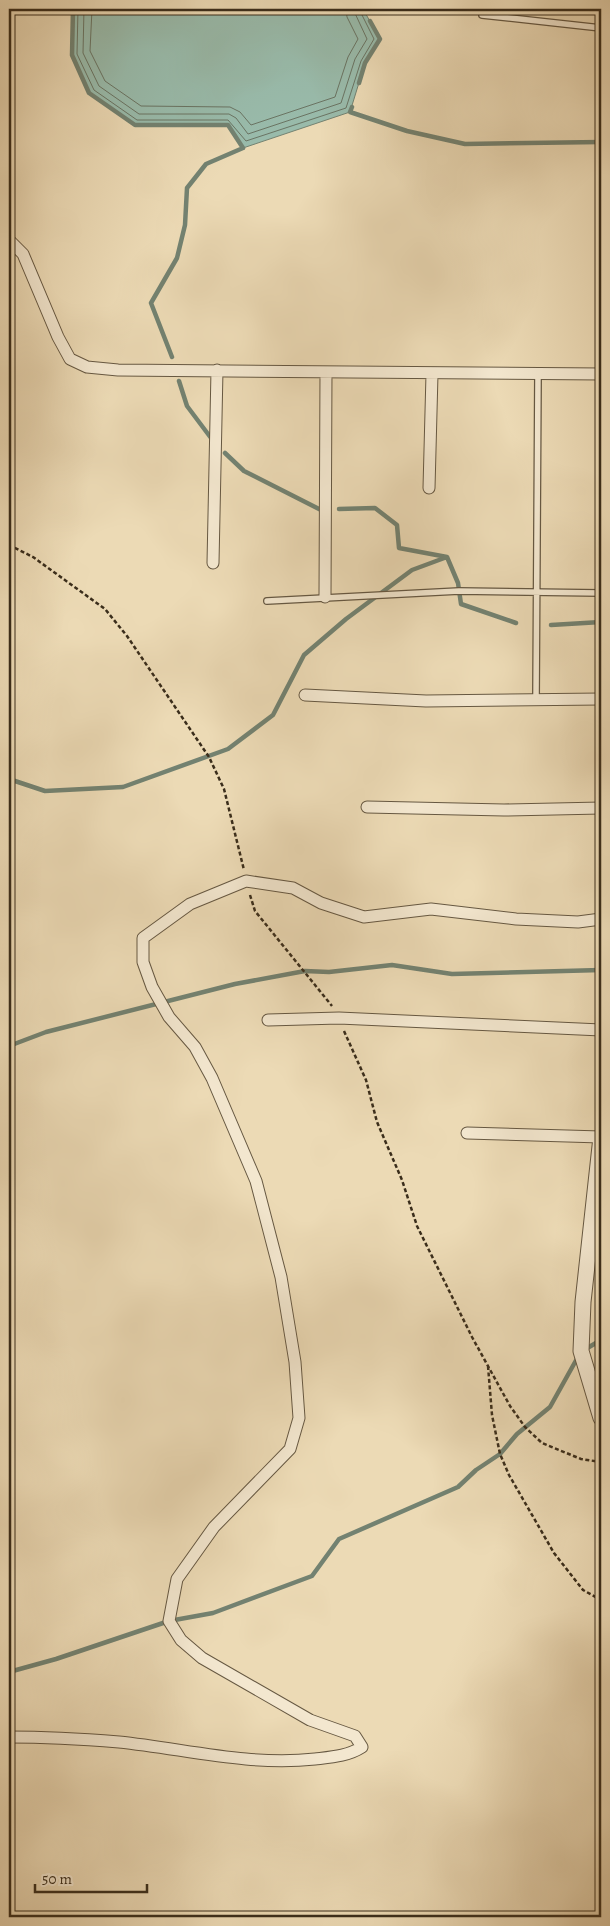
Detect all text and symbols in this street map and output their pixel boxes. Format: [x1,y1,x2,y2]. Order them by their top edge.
scale bar [35,1861,148,1893]
text: 50 m [42,1869,72,1889]

